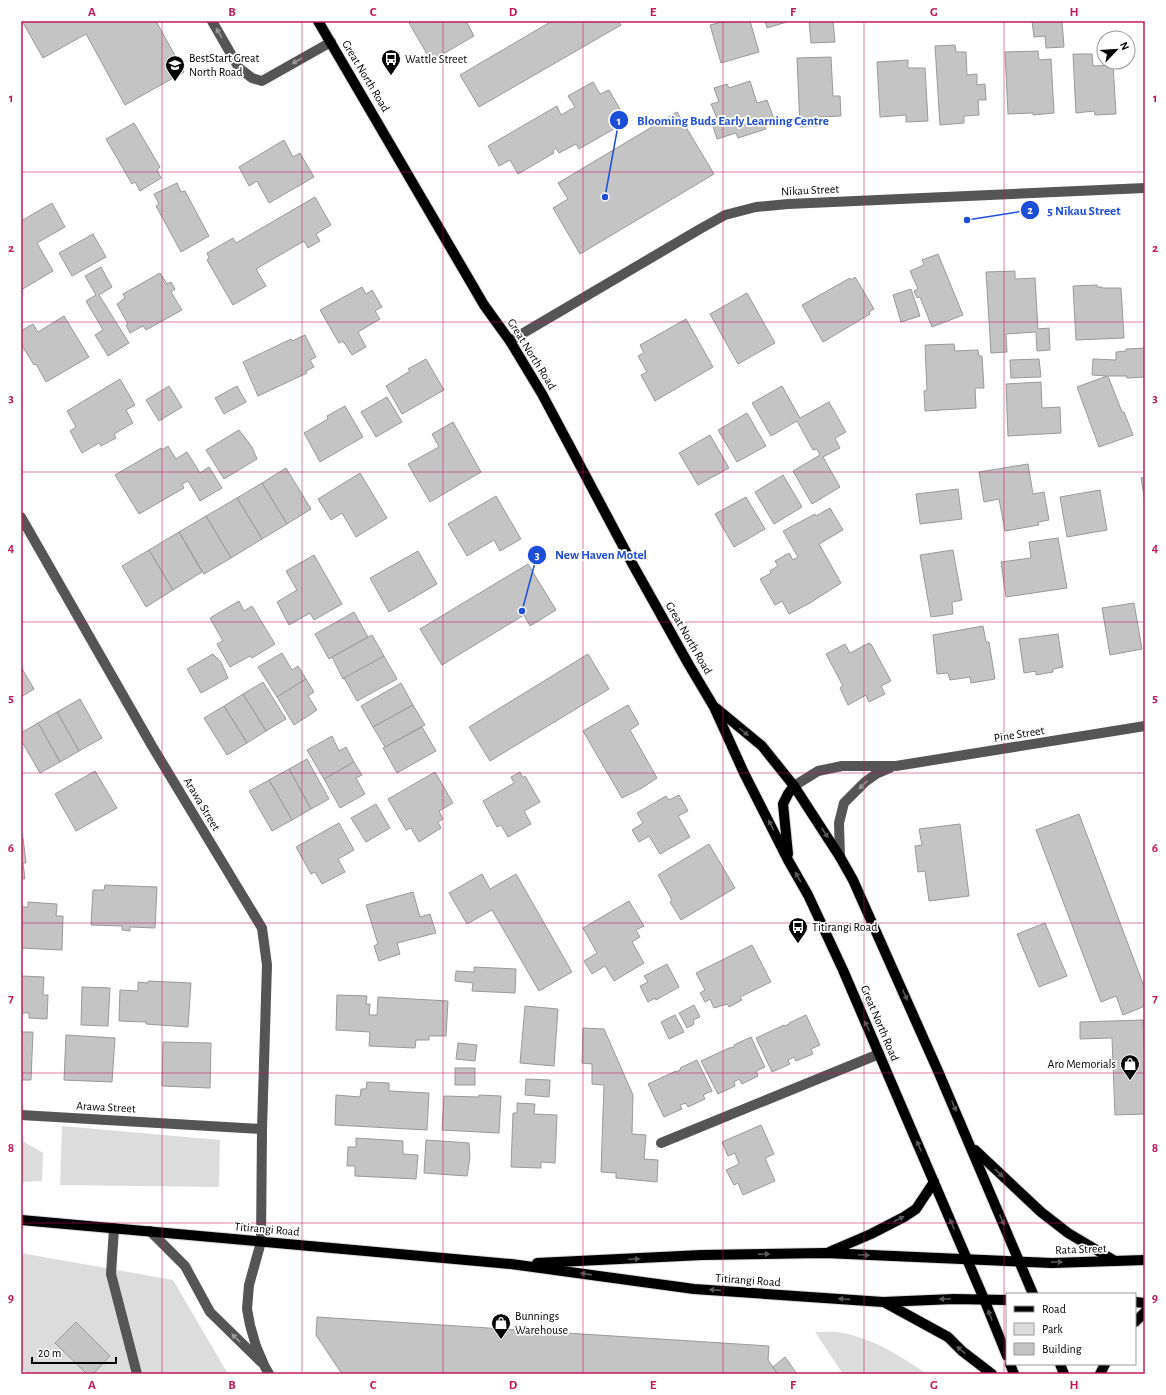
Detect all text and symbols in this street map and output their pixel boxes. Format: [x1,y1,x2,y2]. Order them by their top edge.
text: A [88,6,96,19]
text: B [228,6,236,19]
text: C [370,6,377,19]
text: D [509,6,518,19]
text: E [650,6,657,19]
text: F [790,6,797,19]
text: G [930,6,938,19]
text: H [1069,6,1079,19]
one-way arrow [216,27,223,39]
north arrow [1096,30,1136,70]
street label: Great North Road [340,38,392,114]
text: N [1118,40,1131,52]
bus stop icon: Wattle Street [380,48,402,76]
place label: BestStart Great North Road [189,52,260,78]
place label: Wattle Street [405,53,467,65]
school or university icon: BestStart Great North Road [164,54,186,82]
one-way arrow [291,58,303,65]
text: 1 [9,92,13,105]
text: 1 [1153,92,1157,105]
callout: Blooming Buds Early Learning Centre [609,108,837,133]
text: 1 [617,115,621,127]
text: Blooming Buds Early Learning Centre [637,115,829,128]
street label: Nīkau Street [781,182,840,198]
callout: 5 Nīkau Street [1020,198,1129,223]
text: 2 [1027,204,1033,216]
text: 5 Nīkau Street [1047,205,1121,218]
text: 2 [8,242,14,255]
text: 2 [1152,242,1158,255]
street label: Great North Road [505,316,559,392]
text: 3 [8,392,14,405]
text: 3 [1152,392,1158,405]
text: 4 [8,542,15,555]
callout: New Haven Motel [527,542,655,567]
text: 4 [1152,542,1159,555]
text: 3 [534,549,540,561]
text: New Haven Motel [555,549,647,562]
street label: Great North Road [663,600,715,676]
text: 5 [8,692,14,705]
text: 5 [1152,692,1158,705]
street label: Pine Street [993,724,1045,744]
one-way arrow [739,727,750,736]
street label: Arawa Street [181,775,223,833]
one-way arrow [858,780,868,790]
one-way arrow [767,820,774,831]
one-way arrow [821,827,828,839]
text: 6 [8,842,14,855]
text: 6 [1152,842,1158,855]
one-way arrow [795,872,801,883]
bus stop icon: Titirangi Road [787,916,809,944]
place label: Titirangi Road [812,921,878,933]
street label: Great North Road [859,983,901,1063]
one-way arrow [902,990,908,1002]
text: 7 [8,992,14,1005]
text: 7 [1152,992,1158,1005]
one-way arrow [864,1020,870,1032]
shop icon: Aro Memorials [1119,1053,1141,1081]
place label: Aro Memorials [1048,1058,1116,1070]
street label: Arawa Street [76,1099,136,1115]
one-way arrow [951,1101,957,1113]
one-way arrow [915,1139,921,1151]
text: 8 [8,1142,14,1155]
text: 8 [1152,1142,1158,1155]
one-way arrow [994,1168,1004,1178]
one-way arrow [999,1215,1005,1226]
one-way arrow [893,1216,904,1223]
one-way arrow [948,1217,954,1229]
street label: Titirangi Road [234,1220,300,1238]
street label: Rata Street [1055,1242,1107,1256]
one-way arrow [758,1251,771,1257]
one-way arrow [858,1252,871,1258]
one-way arrow [628,1255,640,1262]
one-way arrow [1051,1259,1063,1266]
one-way arrow [580,1271,592,1277]
street label: Titirangi Road [715,1272,781,1288]
one-way arrow [709,1287,721,1294]
text: 9 [8,1292,14,1305]
text: 9 [1152,1292,1158,1305]
legend [1006,1293,1136,1365]
one-way arrow [838,1296,850,1303]
one-way arrow [939,1296,951,1303]
text: Road [1042,1303,1066,1315]
one-way arrow [987,1309,993,1321]
place label: Bunnings Warehouse [515,1310,568,1336]
shop icon: Bunnings Warehouse [490,1312,512,1340]
text: Park [1042,1323,1063,1335]
one-way arrow [231,1333,241,1343]
scale bar [32,1339,116,1365]
text: Building [1042,1343,1082,1355]
one-way arrow [956,1345,967,1354]
text: 20 m [38,1347,61,1359]
text: A [88,1379,96,1392]
text: B [228,1379,236,1392]
text: C [370,1379,377,1392]
text: D [509,1379,518,1392]
text: E [650,1379,657,1392]
text: F [790,1379,797,1392]
text: G [930,1379,938,1392]
text: H [1069,1379,1079,1392]

